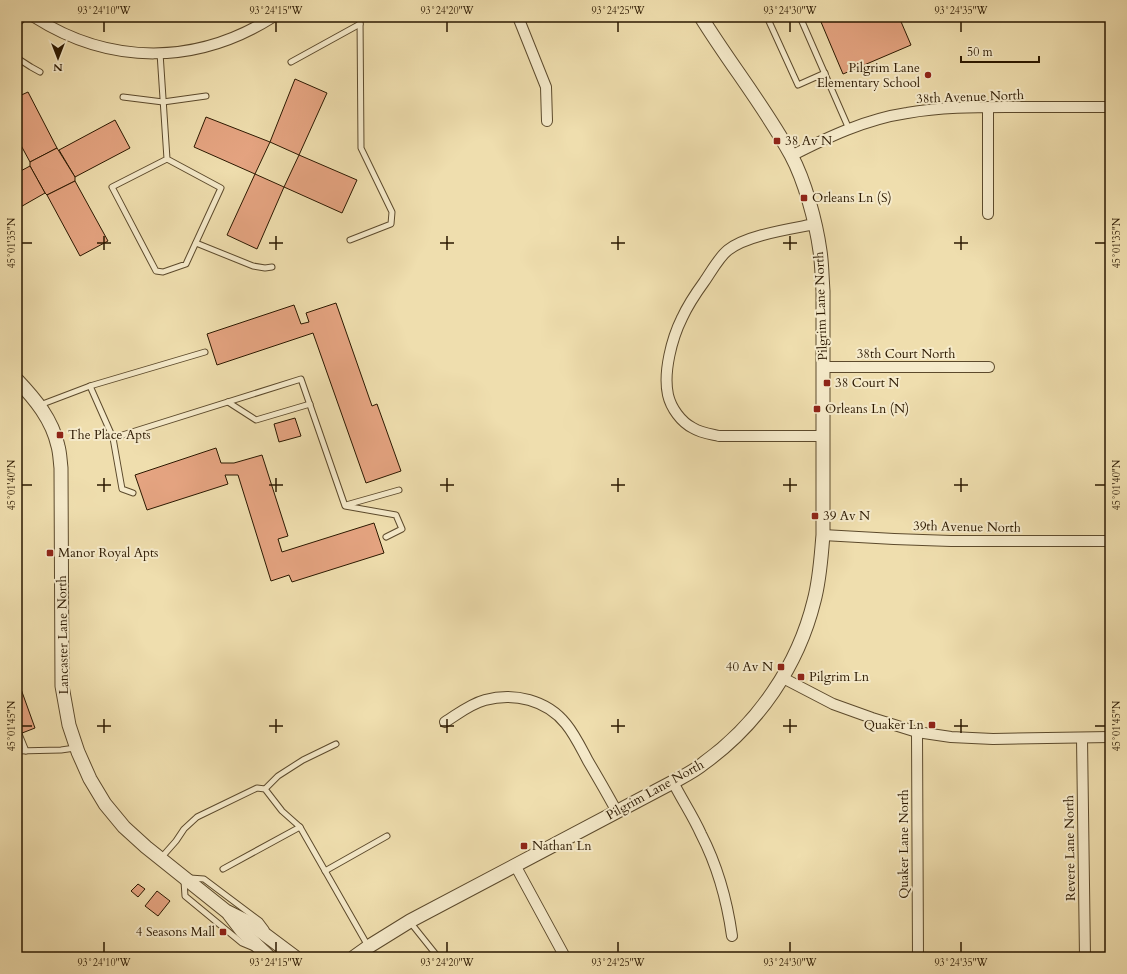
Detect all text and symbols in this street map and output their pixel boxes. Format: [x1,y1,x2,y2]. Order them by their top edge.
text: 93°24'10"W [77,4,132,18]
text: 93°24'15"W [249,4,304,18]
text: 93°24'20"W [420,4,475,18]
text: 93°24'25"W [591,4,646,18]
text: 93°24'30"W [763,4,818,18]
text: 93°24'35"W [934,4,989,18]
north arrow [38,38,78,78]
scale bar [961,38,1039,64]
text: 50 m [967,44,994,60]
place label: Pilgrim Lane Elementary School [817,59,921,92]
text: N [53,60,63,75]
marker: Pilgrim Lane Elementary School [923,70,933,80]
street label: 38th Avenue North [916,86,1024,108]
place label: 38 Av N [785,132,832,150]
marker: 38 Av N [772,136,782,146]
place label: Orleans Ln (S) [812,189,892,207]
marker: Orleans Ln (S) [799,193,809,203]
text: 45°01'35"N [5,217,19,268]
text: 45°01'35"N [1110,217,1124,268]
street label: Pilgrim Lane North [810,251,832,361]
street label: 38th Court North [857,345,955,363]
place label: 38 Court N [835,374,899,392]
marker: 38 Court N [822,378,832,388]
place label: Orleans Ln (N) [825,400,909,418]
marker: Orleans Ln (N) [812,404,822,414]
place label: The Place Apts [68,426,151,444]
marker: The Place Apts [55,430,65,440]
text: 45°01'40"N [5,459,19,510]
text: 45°01'40"N [1110,459,1124,510]
place label: 39 Av N [823,507,870,525]
marker: 39 Av N [810,511,820,521]
street label: 39th Avenue North [913,517,1021,537]
place label: Manor Royal Apts [58,544,158,562]
marker: Manor Royal Apts [45,548,55,558]
street label: Lancaster Lane North [53,575,73,695]
place label: 40 Av N [726,658,773,676]
marker: 40 Av N [776,662,786,672]
place label: Pilgrim Ln [809,668,870,686]
marker: Pilgrim Ln [796,672,806,682]
text: 45°01'45"N [5,700,19,751]
text: 45°01'45"N [1110,700,1124,751]
place label: Quaker Ln [864,716,925,734]
marker: Quaker Ln [927,720,937,730]
street label: Pilgrim Lane North [603,756,707,824]
street label: Quaker Lane North [895,789,913,899]
street label: Revere Lane North [1060,795,1080,901]
place label: Nathan Ln [532,837,592,855]
marker: Nathan Ln [519,841,529,851]
place label: 4 Seasons Mall [136,923,216,941]
marker: 4 Seasons Mall [218,927,228,937]
text: 93°24'10"W [77,956,132,970]
text: 93°24'15"W [249,956,304,970]
text: 93°24'20"W [420,956,475,970]
text: 93°24'25"W [591,956,646,970]
text: 93°24'30"W [763,956,818,970]
text: 93°24'35"W [934,956,989,970]

